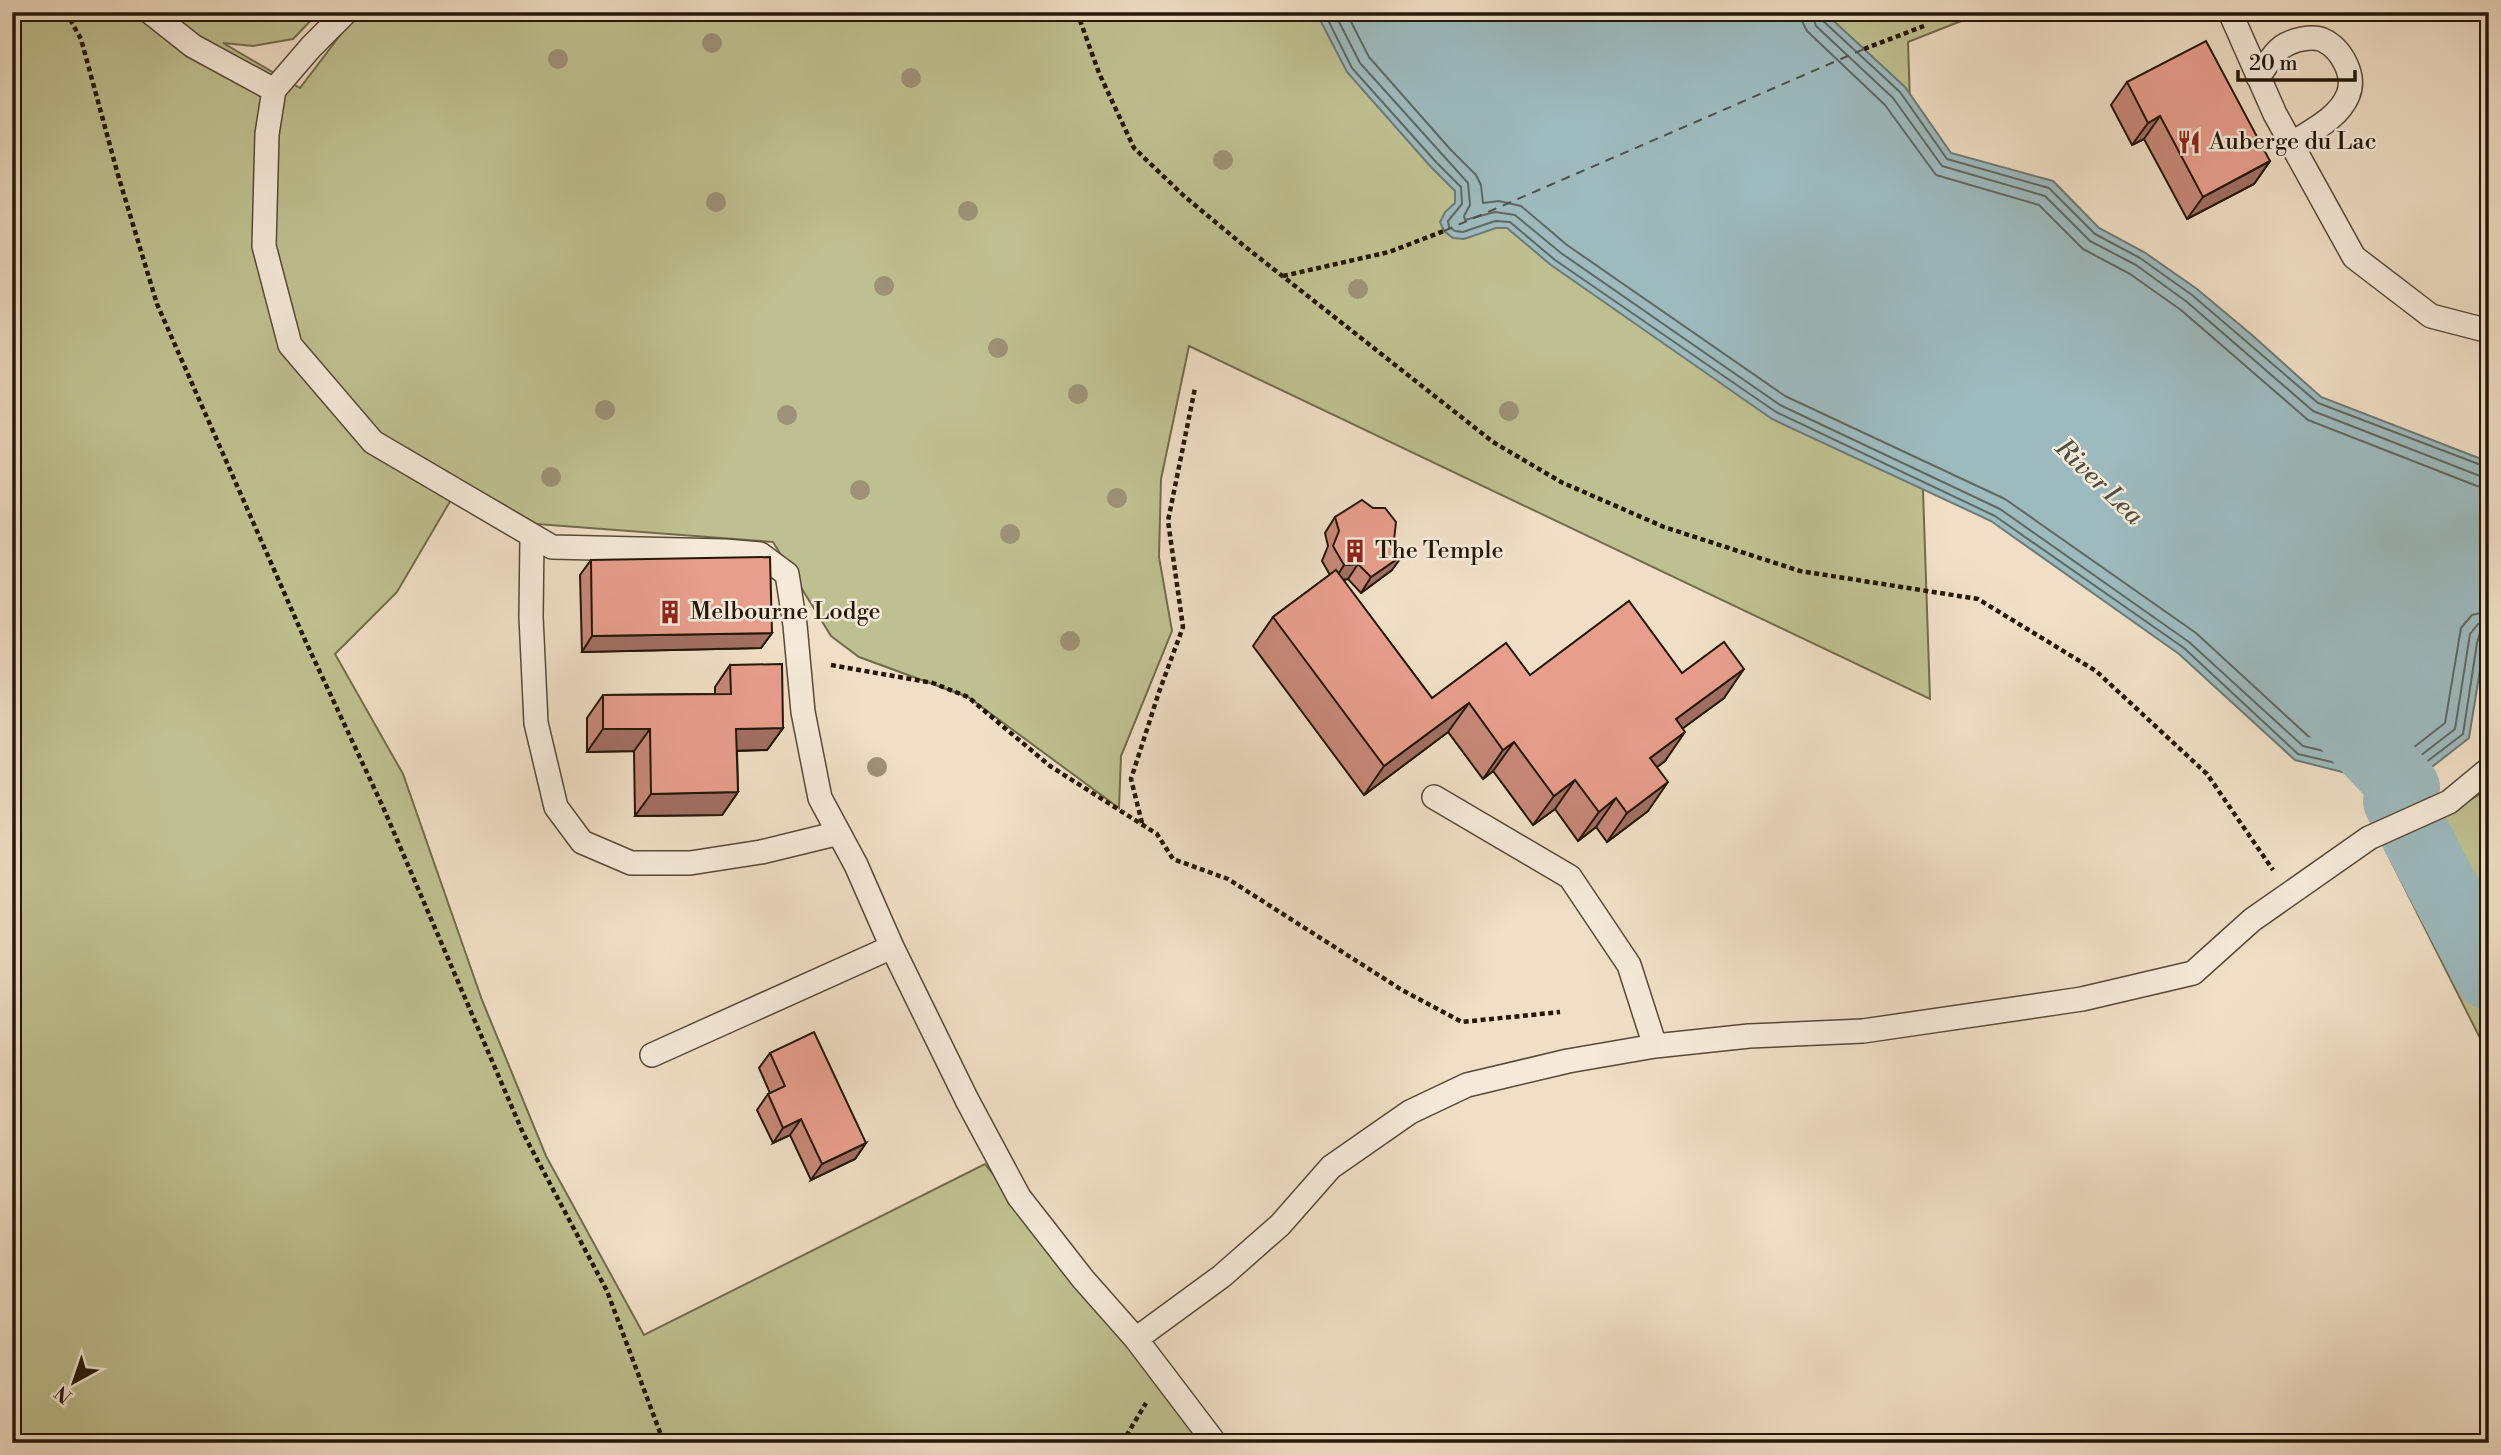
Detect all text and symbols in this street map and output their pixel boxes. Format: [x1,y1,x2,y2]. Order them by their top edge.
scale bar [2238,38,2356,82]
text: 20 m [2249,51,2298,77]
place label: Auberge du Lac [2208,127,2377,157]
restaurant icon: Auberge du Lac [2175,128,2203,156]
water label: River Lea [2048,432,2150,532]
place label: The Temple [1375,536,1504,566]
building icon: The Temple [1341,537,1369,565]
place label: Melbourne Lodge [690,597,881,627]
building icon: Melbourne Lodge [656,598,684,626]
north arrow [38,1346,108,1416]
text: N [50,1380,77,1408]

